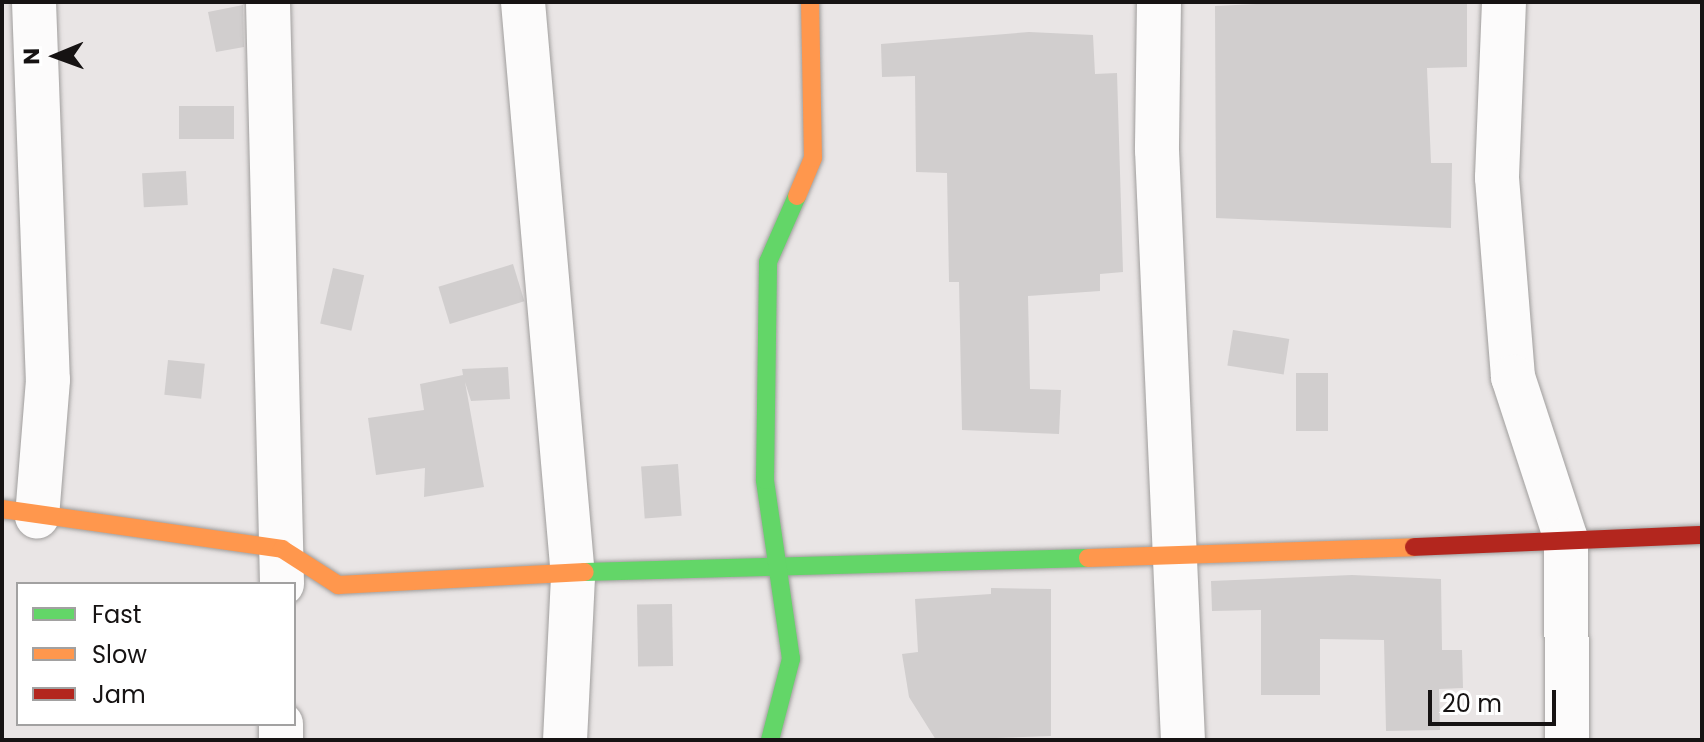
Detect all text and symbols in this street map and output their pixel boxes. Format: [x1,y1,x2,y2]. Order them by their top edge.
north arrow [16,16,96,96]
text: N [16,48,47,65]
legend [16,582,296,726]
text: Fast [92,598,142,631]
text: Slow [92,638,147,671]
scale bar [1432,674,1560,724]
text: Jam [92,678,146,711]
text: 20 m [1442,687,1502,720]

